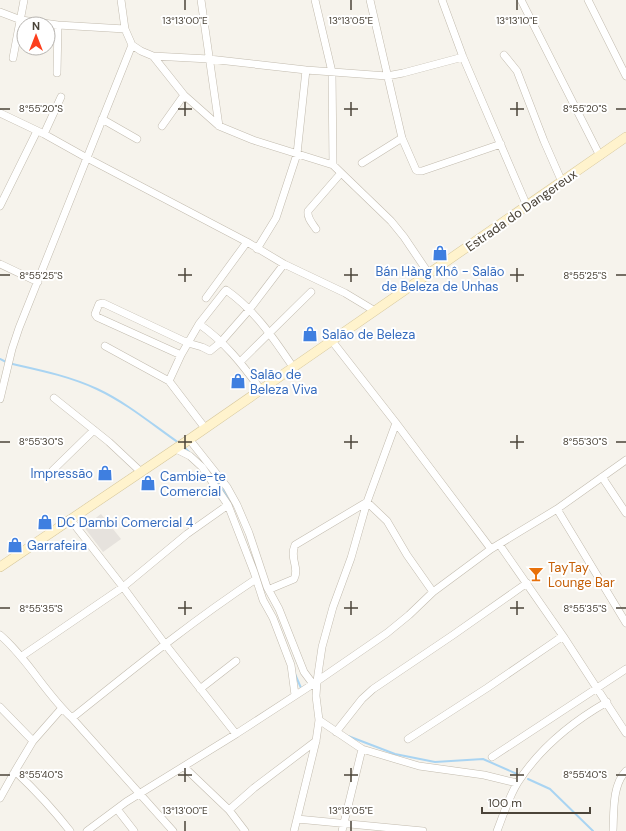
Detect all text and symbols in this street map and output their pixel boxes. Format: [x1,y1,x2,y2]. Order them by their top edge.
text: 13°13'00"E [162,14,208,27]
text: 13°13'05"E [329,14,374,27]
text: 13°13'10"E [496,14,538,27]
north arrow [16,16,56,56]
text: N [32,19,40,33]
text: 8°55'20"S [19,102,63,115]
text: 8°55'20"S [563,102,607,115]
street label: Estrada do Dangereux [462,165,581,255]
shop icon: Bán Hàng Khô - Salão de Beleza de Unhas [431,244,449,262]
place label: Bán Hàng Khô - Salão de Beleza de Unhas [376,263,505,295]
text: 8°55'25"S [19,269,63,282]
text: 8°55'25"S [563,269,607,282]
shop icon: Salão de Beleza [301,325,319,343]
place label: Salão de Beleza [322,326,415,343]
place label: Salão de Beleza Viva [250,366,317,398]
shop icon: Salão de Beleza Viva [229,372,247,390]
text: 8°55'30"S [19,435,63,448]
text: 8°55'30"S [563,435,607,448]
shop icon: Impressão [96,464,114,482]
place label: Impressão [30,465,93,482]
place label: Cambie-te Comercial [160,468,226,500]
shop icon: Cambie-te Comercial [139,474,157,492]
shop icon: DC Dambi Comercial 4 [36,513,54,531]
place label: DC Dambi Comercial 4 [57,514,194,531]
shop icon: Garrafeira [6,536,24,554]
place label: Garrafeira [27,537,87,554]
place label: TayTay Lounge Bar [548,559,615,591]
bar icon: TayTay Lounge Bar [527,565,545,583]
text: 8°55'35"S [19,602,63,615]
text: 8°55'35"S [563,602,607,615]
text: 8°55'40"S [19,768,63,781]
text: 8°55'40"S [563,768,607,781]
scale bar [482,789,590,815]
text: 100 m [488,795,522,811]
text: 13°13'00"E [162,804,208,817]
text: 13°13'05"E [329,804,374,817]

